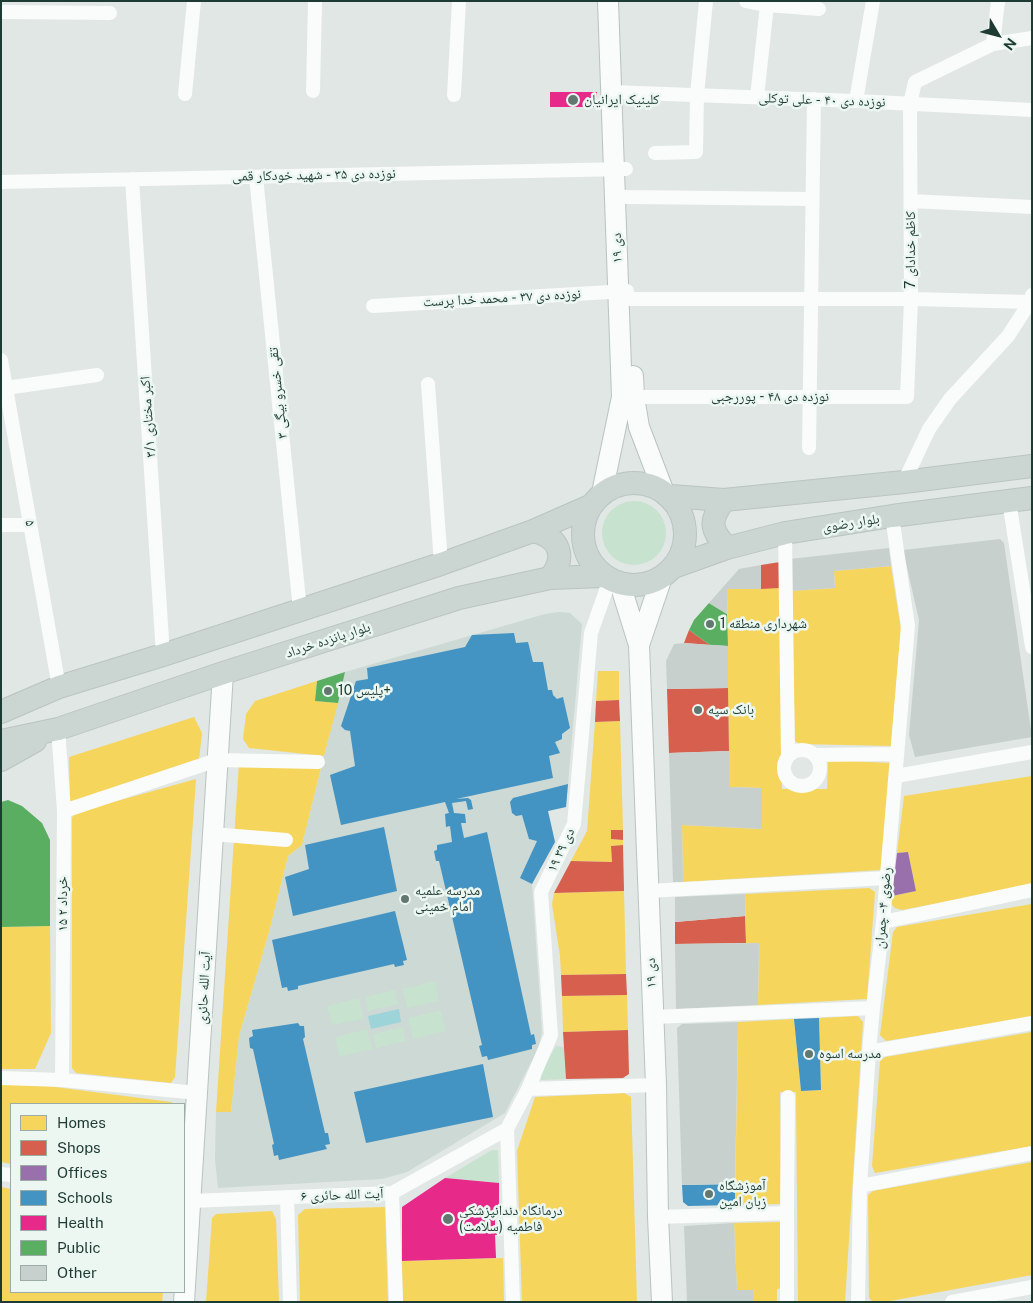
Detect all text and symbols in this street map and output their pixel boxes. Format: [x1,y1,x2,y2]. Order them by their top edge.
north arrow [973,10,1023,60]
text: N [1000,35,1020,53]
street label: نوزده دی ۴۰ - علی توکلی [758,89,886,111]
place label: کلینیک ایرانیان [584,92,659,108]
marker: کلینیک ایرانیان [566,93,580,107]
street label: نوزده دی ۳۵ - شهید خودکار قمی [232,165,396,185]
street label: 7 کاظم خدادای [903,211,919,289]
street label: ۱۹ دی [608,233,626,263]
street label: نوزده دی ۳۷ - محمد خدا پرست [423,285,581,311]
street label: ۳ تقی خسرو بیگی [265,347,291,439]
street label: ۳/۱ اکبر مختاری [137,376,159,458]
street label: نوزده دی ۴۸ - پوررجبی [711,389,829,405]
street label: بلوار رضوی [821,510,881,536]
street label: ۵ [21,518,39,528]
place label: شهرداری منطقه 1 [720,616,807,632]
street label: بلوار پانزده خرداد [283,618,373,662]
marker: شهرداری منطقه 1 [704,618,716,630]
place label: پلیس 10+ [338,683,391,699]
marker: پلیس 10+ [322,685,334,697]
place label: بانک سپه [708,702,754,718]
marker: بانک سپه [692,704,704,716]
street label: ۱۹ دی ۳۹ [544,825,578,875]
street label: رضوی ۴- چمران [871,866,895,950]
street label: ۱۵ خرداد ۲ [55,876,71,932]
place label: مدرسه علمیه امام خمینی [415,883,480,916]
marker: مدرسه علمیه امام خمینی [399,893,411,905]
street label: آیت الله حائری [194,951,214,1025]
street label: ۱۹ دی [642,958,660,988]
place label: مدرسه اسوه [819,1046,881,1062]
marker: مدرسه اسوه [803,1048,815,1060]
legend [10,1103,185,1293]
text: Homes [57,1114,106,1131]
text: Shops [57,1139,101,1156]
text: Offices [57,1164,107,1181]
place label: آموزشگاه زبان امین [719,1178,766,1210]
street label: آیت الله حائری ۶ [300,1185,384,1205]
marker: آموزشگاه زبان امین [703,1188,715,1200]
text: Schools [57,1189,113,1206]
place label: درمانگاه دندانپزشکی فاطمیه (سلامت) [459,1203,562,1236]
marker: درمانگاه دندانپزشکی فاطمیه (سلامت) [441,1212,455,1226]
text: Health [57,1214,104,1231]
text: Public [57,1239,101,1256]
text: Other [57,1264,97,1281]

